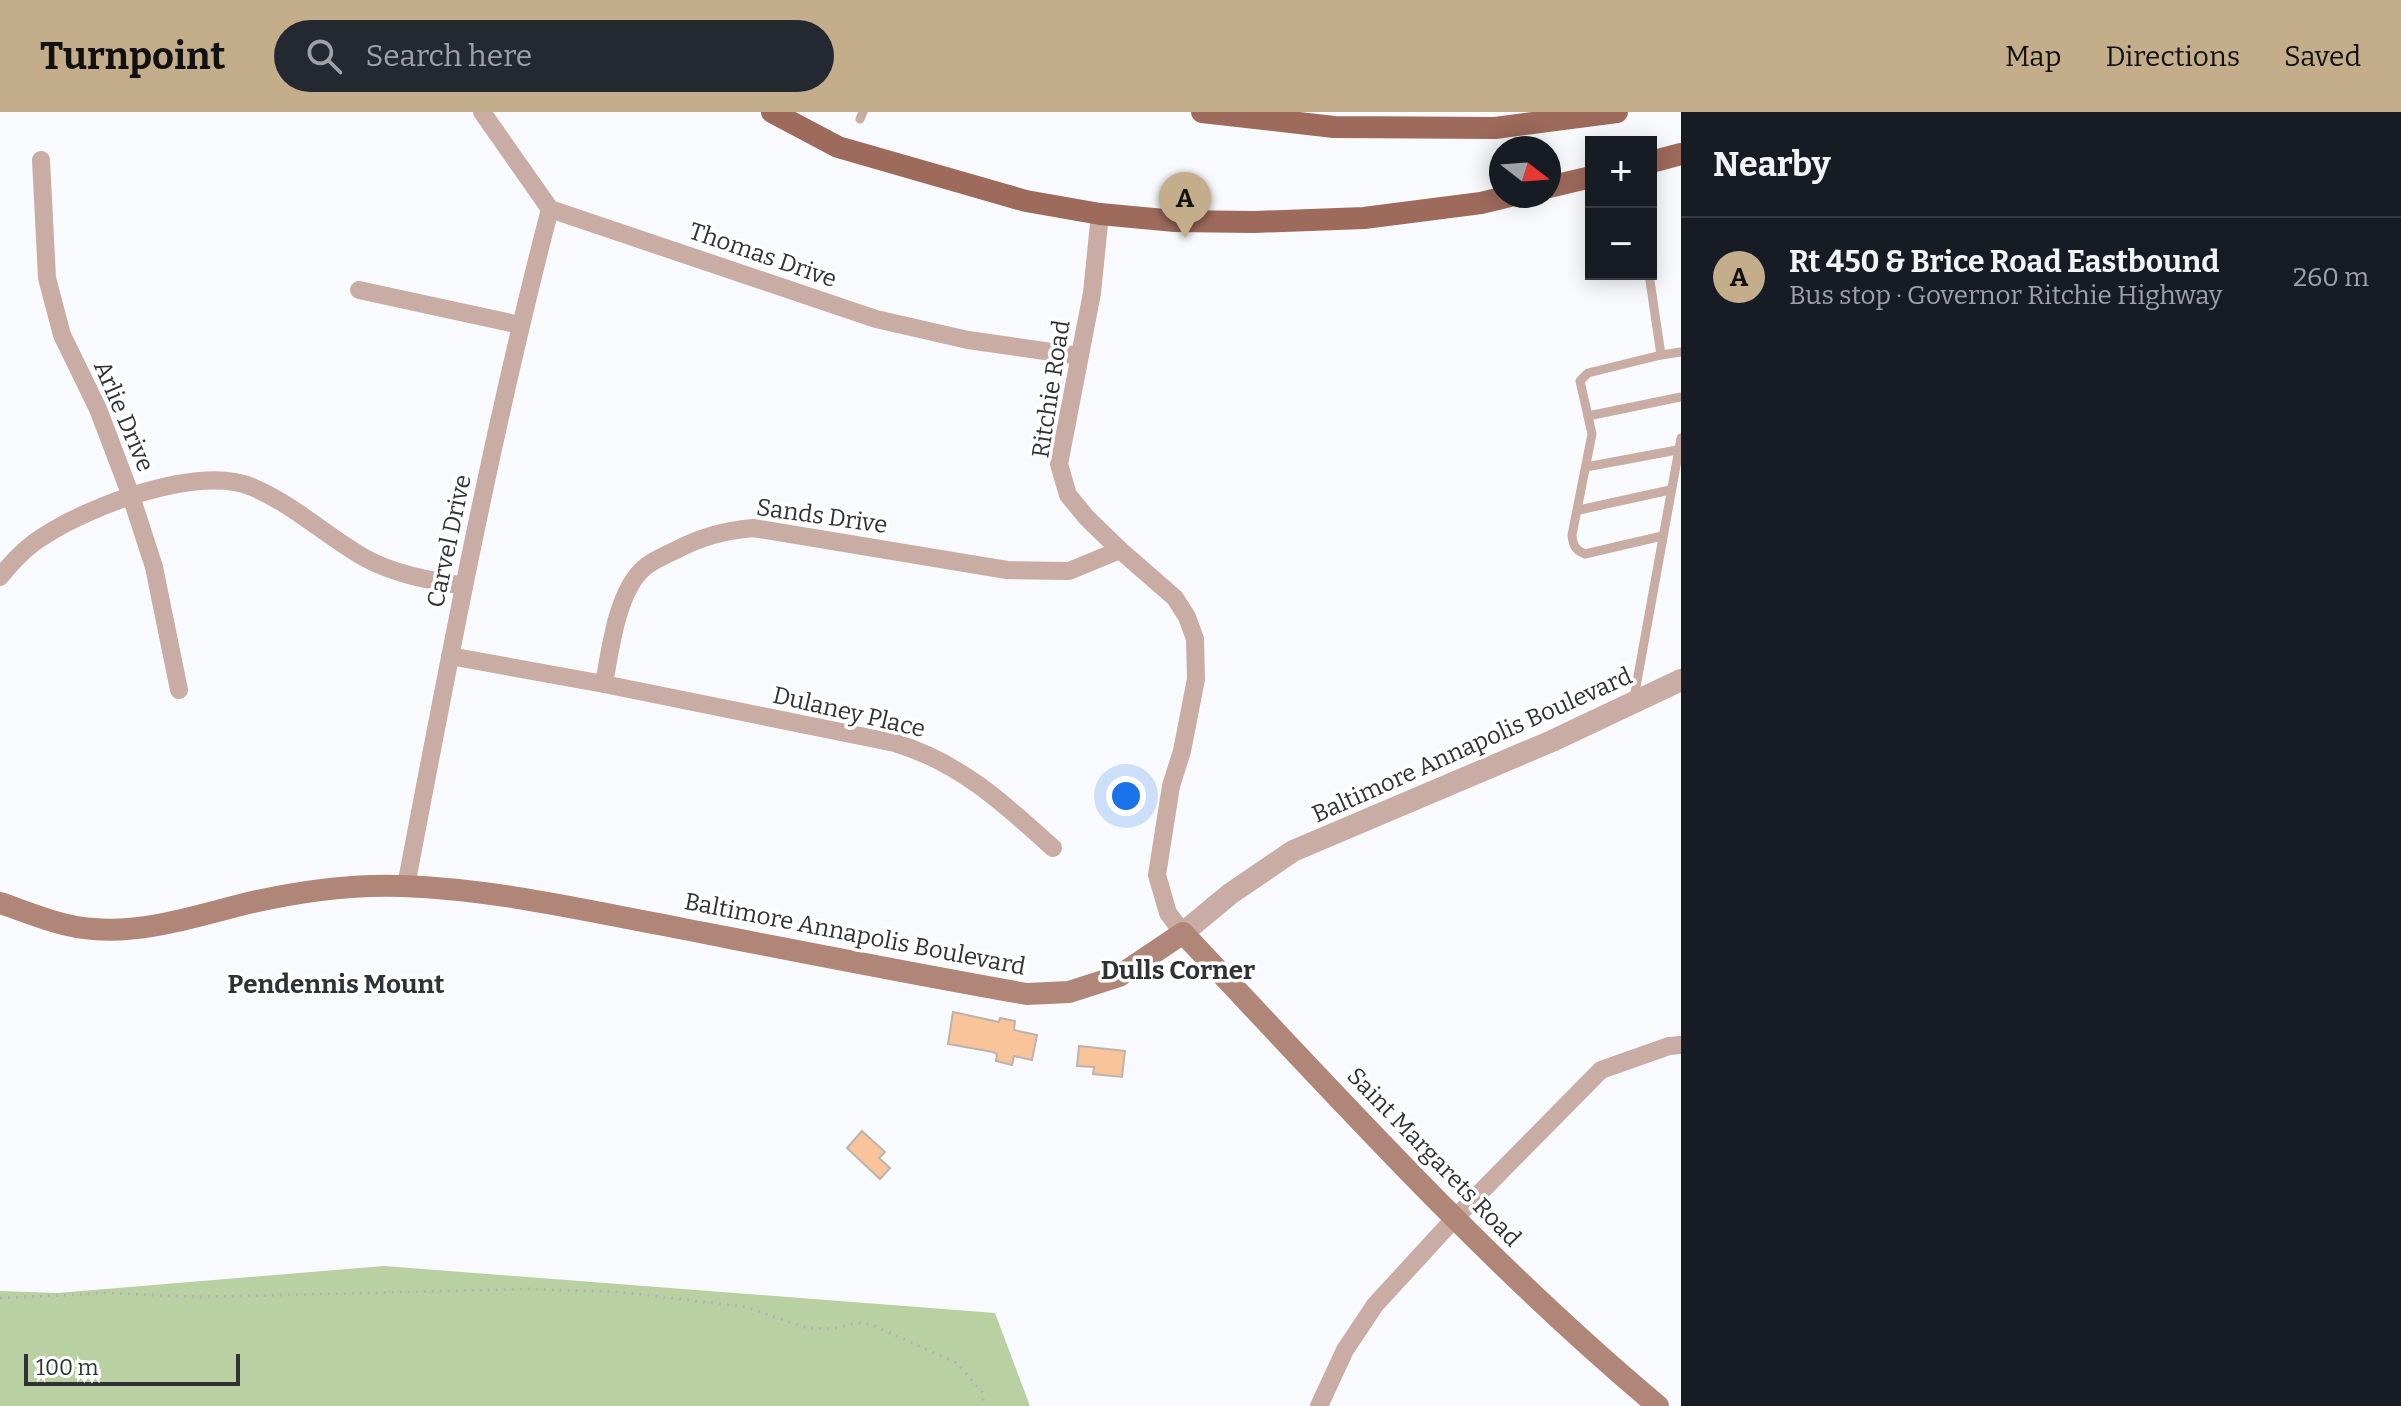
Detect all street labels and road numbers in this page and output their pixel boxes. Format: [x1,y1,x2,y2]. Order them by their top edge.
street label: Thomas Drive [686,217,840,293]
street label: Ritchie Road [1026,318,1076,460]
street label: Arlie Drive [88,356,160,476]
street label: Carvel Drive [421,472,477,610]
street label: Sands Drive [755,493,889,539]
street label: Baltimore Annapolis Boulevard [1308,662,1636,828]
street label: Dulaney Place [770,681,928,743]
street label: Baltimore Annapolis Boulevard [682,887,1028,981]
street label: Saint Margarets Road [1341,1062,1527,1252]

